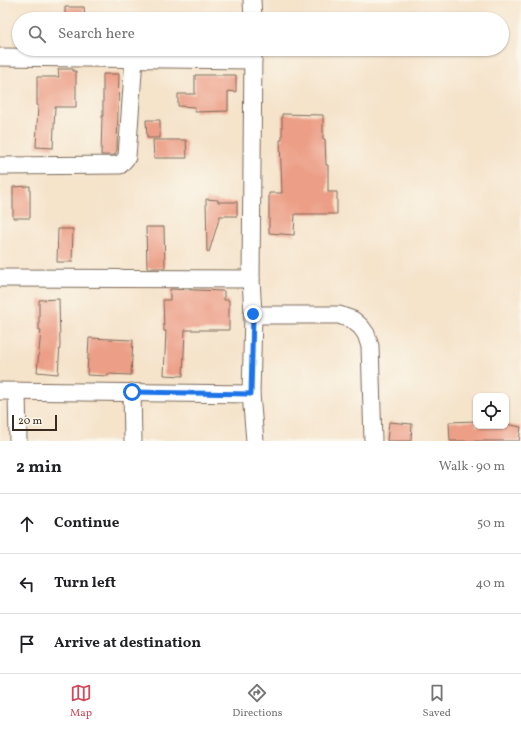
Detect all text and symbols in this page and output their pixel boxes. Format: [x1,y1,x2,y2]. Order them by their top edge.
search box [12,12,509,56]
icon: search [26,23,48,45]
text: Search here [58,24,135,45]
route end [244,305,262,323]
route start [123,383,141,401]
map controls [473,393,509,429]
button: locate [473,393,509,429]
scale bar [12,413,57,432]
text: 20 m [18,414,42,429]
text: 2 min [16,456,62,479]
text: Walk · 90 m [439,458,505,476]
icon: ahead [16,513,38,535]
text: Continue [54,513,119,534]
text: 50 m [477,515,505,533]
icon: left [16,573,38,595]
text: Turn left [54,573,116,594]
text: 40 m [476,575,505,593]
icon: arrive [16,633,38,655]
text: Arrive at destination [54,633,201,654]
tab: Map [70,682,92,721]
tab: Directions [232,682,283,721]
tab: Saved [423,682,451,721]

